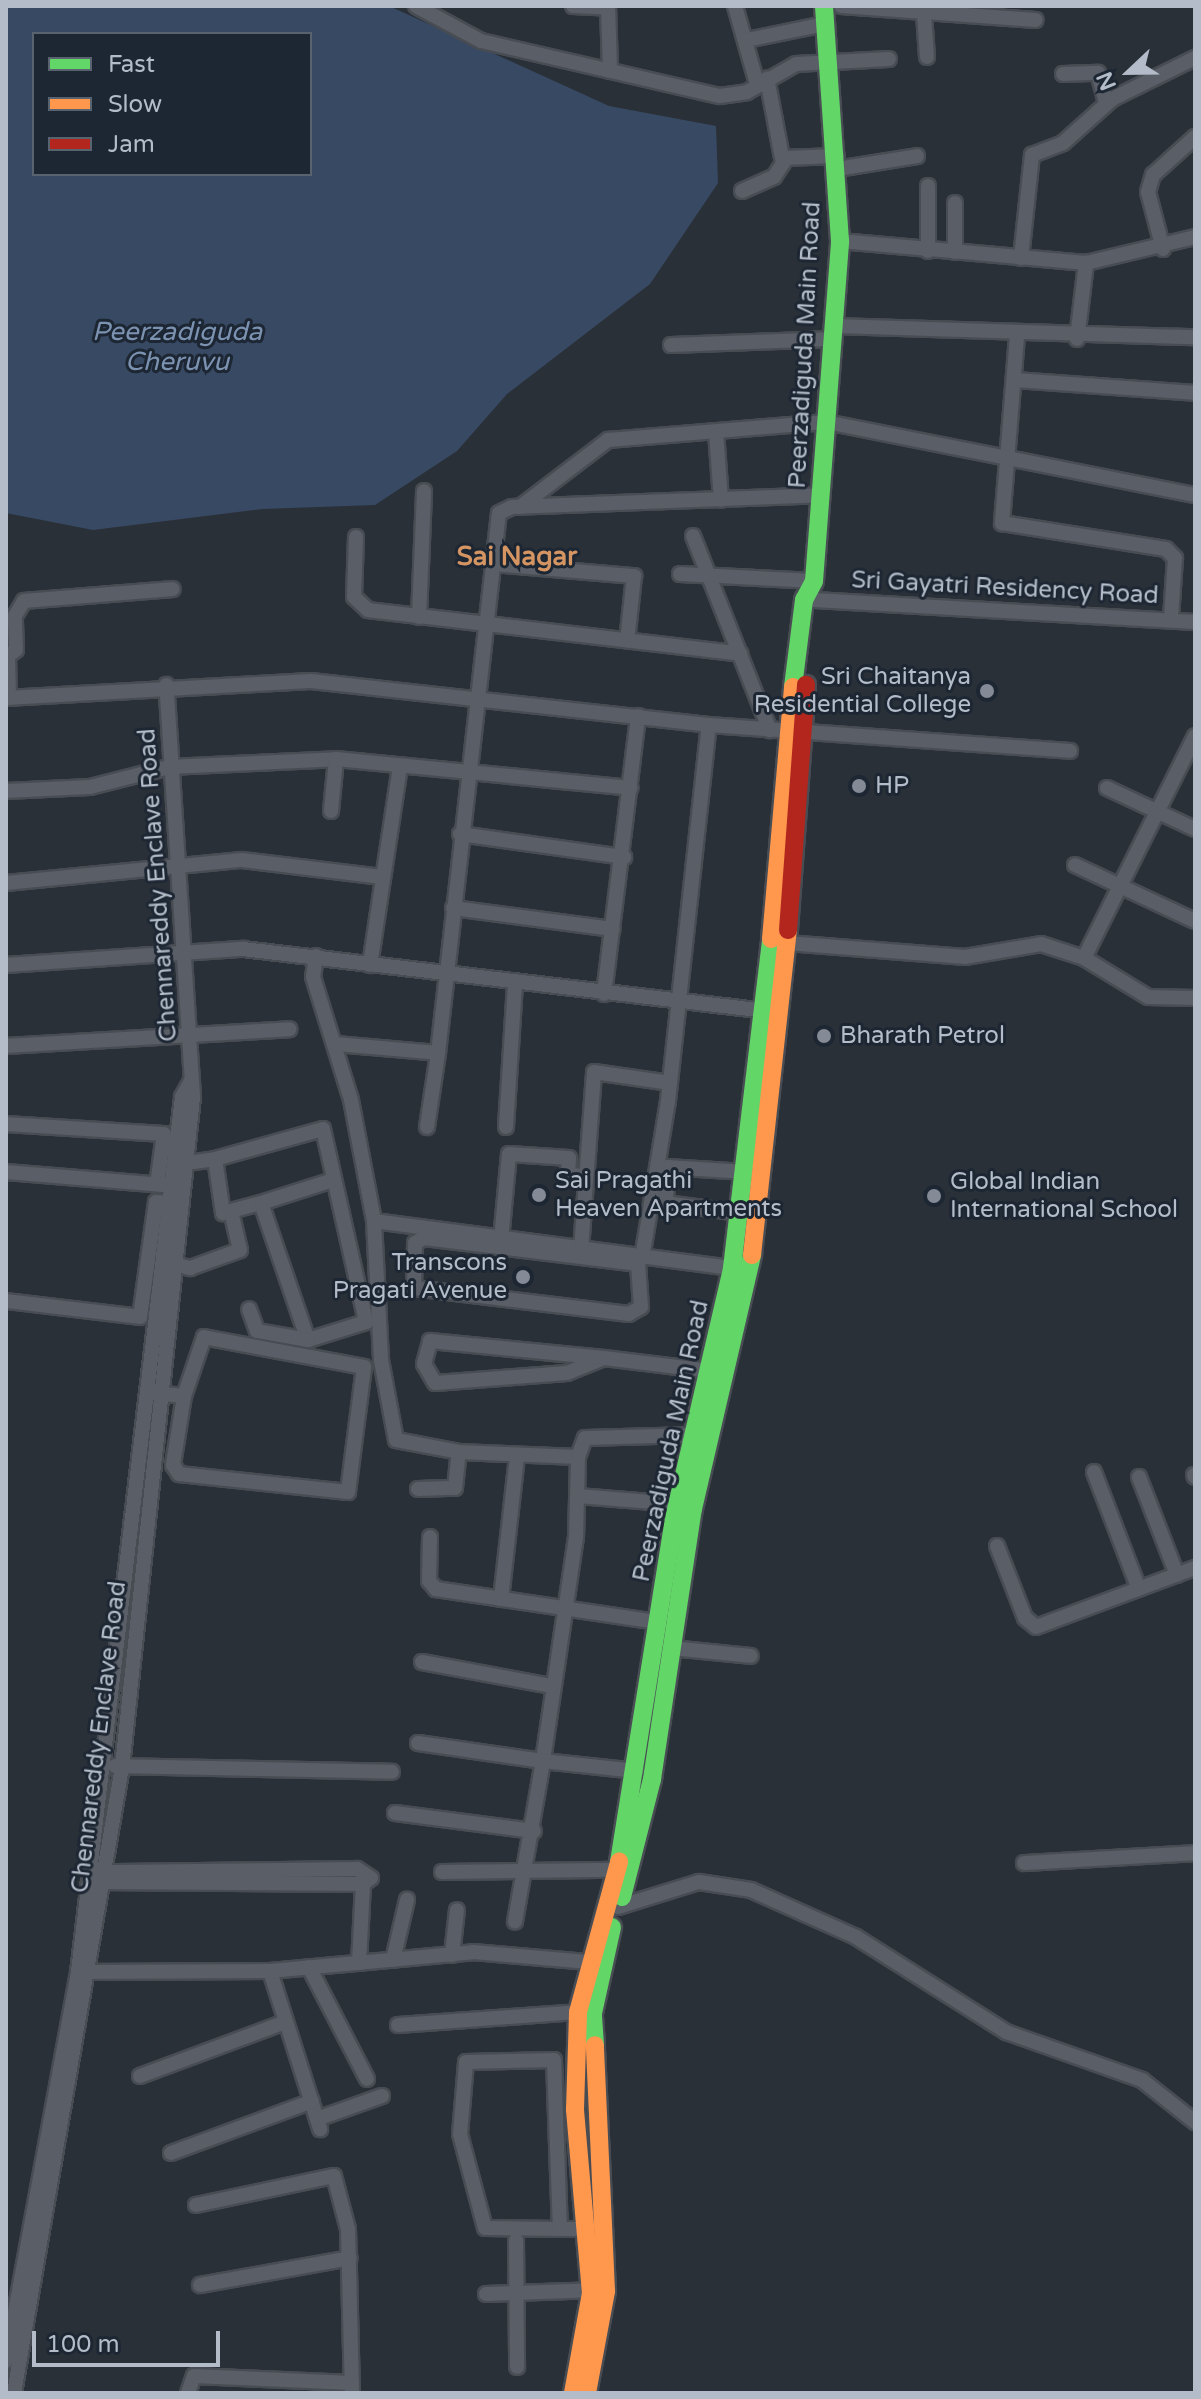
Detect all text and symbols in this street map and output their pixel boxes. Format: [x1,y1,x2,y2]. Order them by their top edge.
legend [32,32,312,176]
north arrow [1089,32,1169,112]
text: Fast [108,50,155,79]
text: N [1091,68,1122,94]
text: Slow [108,90,162,119]
text: Jam [108,130,155,159]
street label: Peerzadiguda Main Road [783,201,827,489]
water label: Peerzadiguda Cheruvu [92,316,262,378]
district label: Sai Nagar [457,541,577,573]
street label: Sri Gayatri Residency Road [851,566,1159,610]
place label: Sri Chaitanya Residential College [754,663,971,719]
marker: Sri Chaitanya Residential College [978,682,996,700]
street label: Chennareddy Enclave Road [133,727,183,1043]
place label: HP [875,772,909,800]
marker: HP [850,777,868,795]
place label: Bharath Petrol [840,1022,1005,1050]
marker: Bharath Petrol [815,1027,833,1045]
place label: Sai Pragathi Heaven Apartments [555,1167,782,1223]
place label: Global Indian International School [950,1168,1178,1224]
marker: Sai Pragathi Heaven Apartments [530,1186,548,1204]
marker: Global Indian International School [925,1187,943,1205]
place label: Transcons Pragati Avenue [333,1249,507,1305]
marker: Transcons Pragati Avenue [514,1268,532,1286]
street label: Peerzadiguda Main Road [627,1298,715,1584]
street label: Chennareddy Enclave Road [66,1579,132,1895]
scale bar [36,2315,224,2365]
text: 100 m [46,2330,120,2359]

